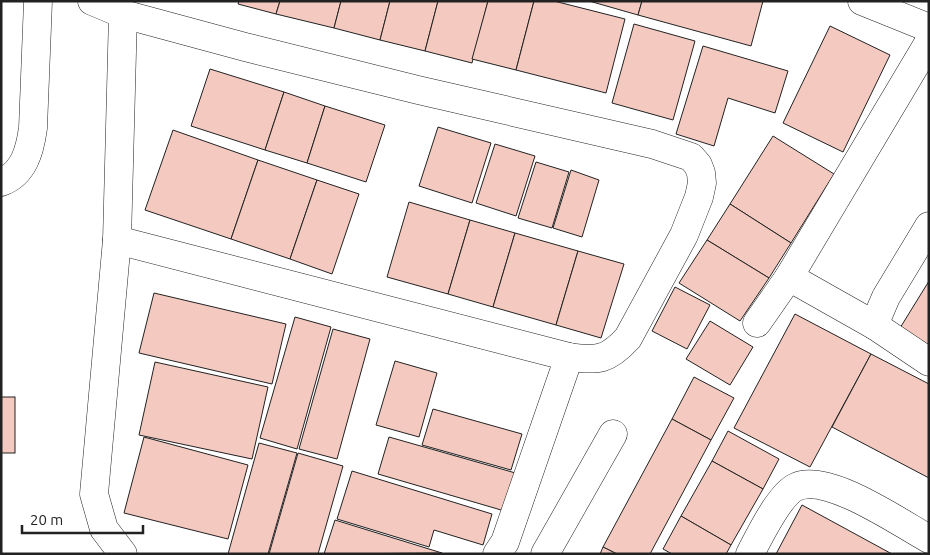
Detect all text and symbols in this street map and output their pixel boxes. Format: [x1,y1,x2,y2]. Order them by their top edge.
scale bar [22,502,144,534]
text: 20 m [30,511,63,528]

